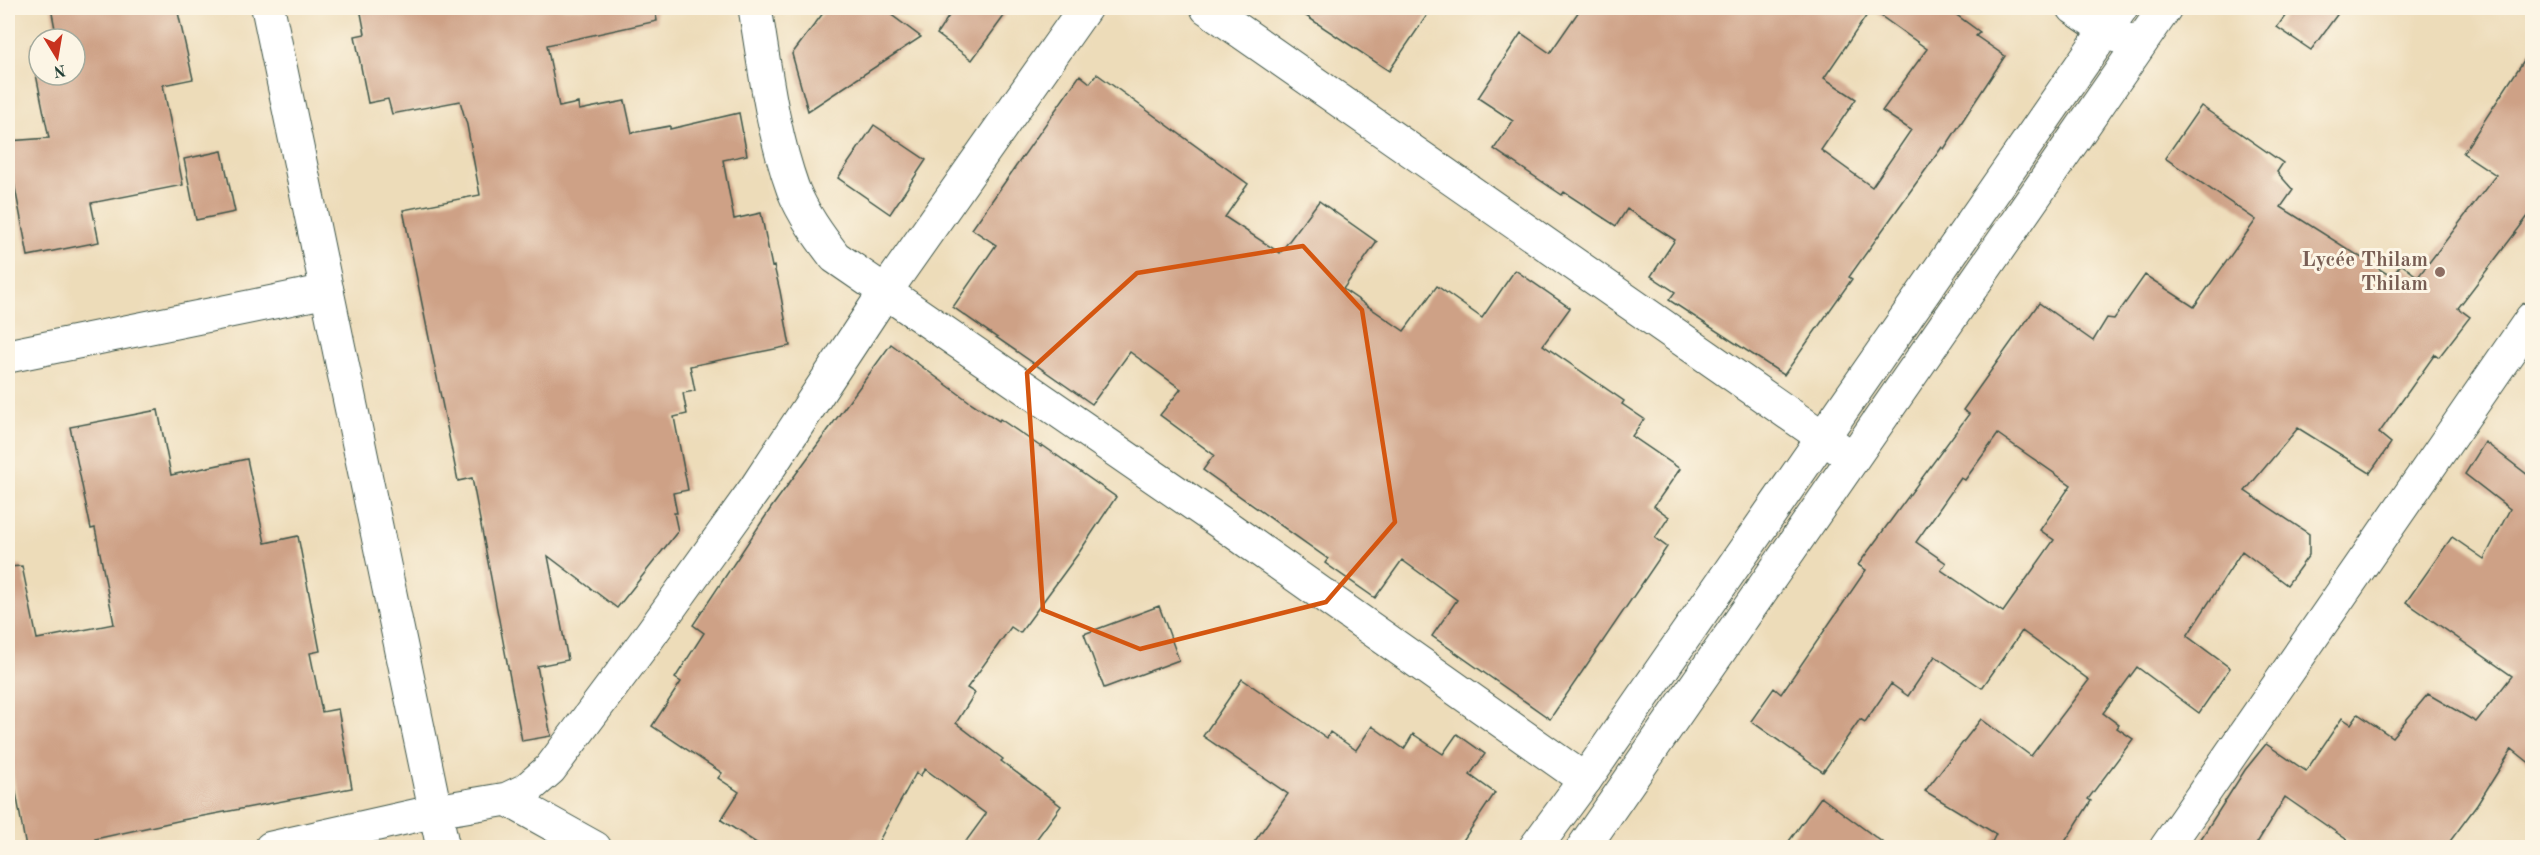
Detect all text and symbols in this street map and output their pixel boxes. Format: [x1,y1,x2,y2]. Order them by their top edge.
north arrow [27,27,87,87]
text: N [51,61,67,79]
place label: Lycée Thilam Thilam [2301,250,2428,295]
marker: Lycée Thilam Thilam [2433,265,2447,279]

